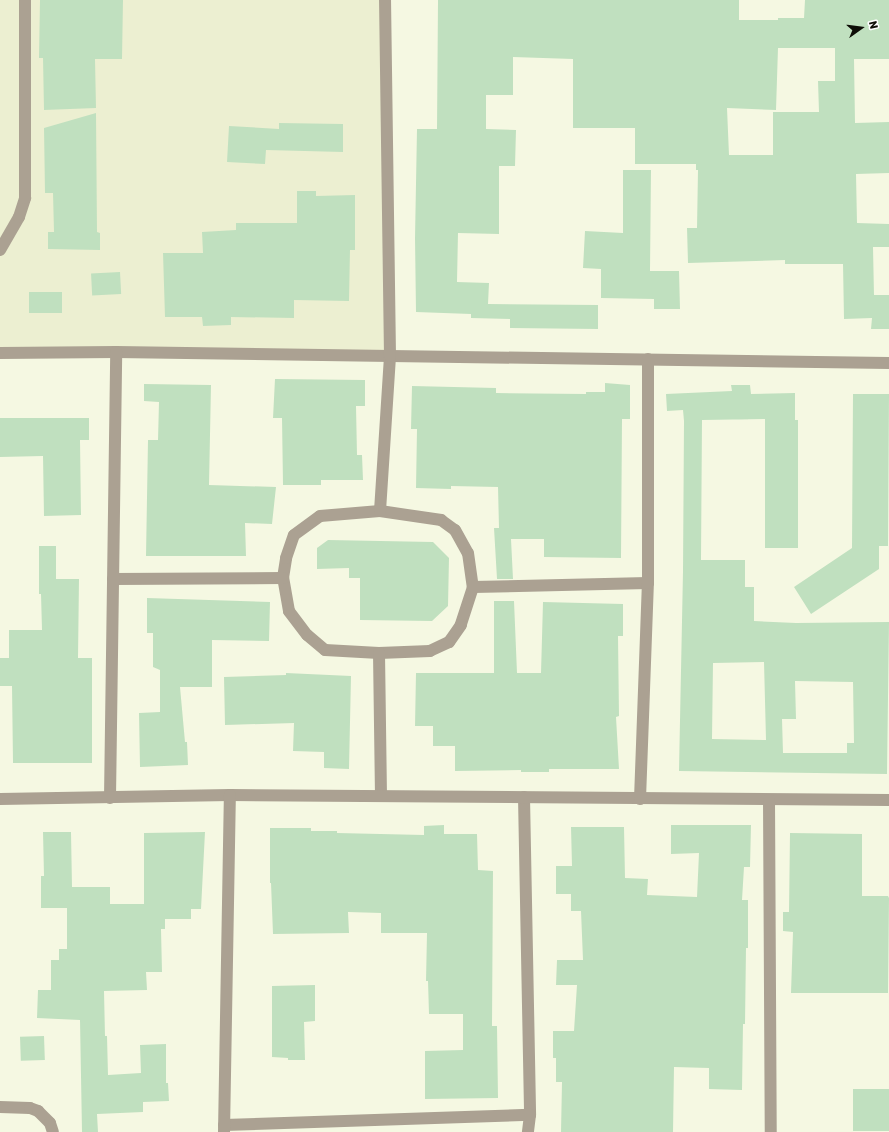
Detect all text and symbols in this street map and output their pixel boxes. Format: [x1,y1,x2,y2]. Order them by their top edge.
north arrow [841,8,881,48]
text: N [866,20,880,30]

